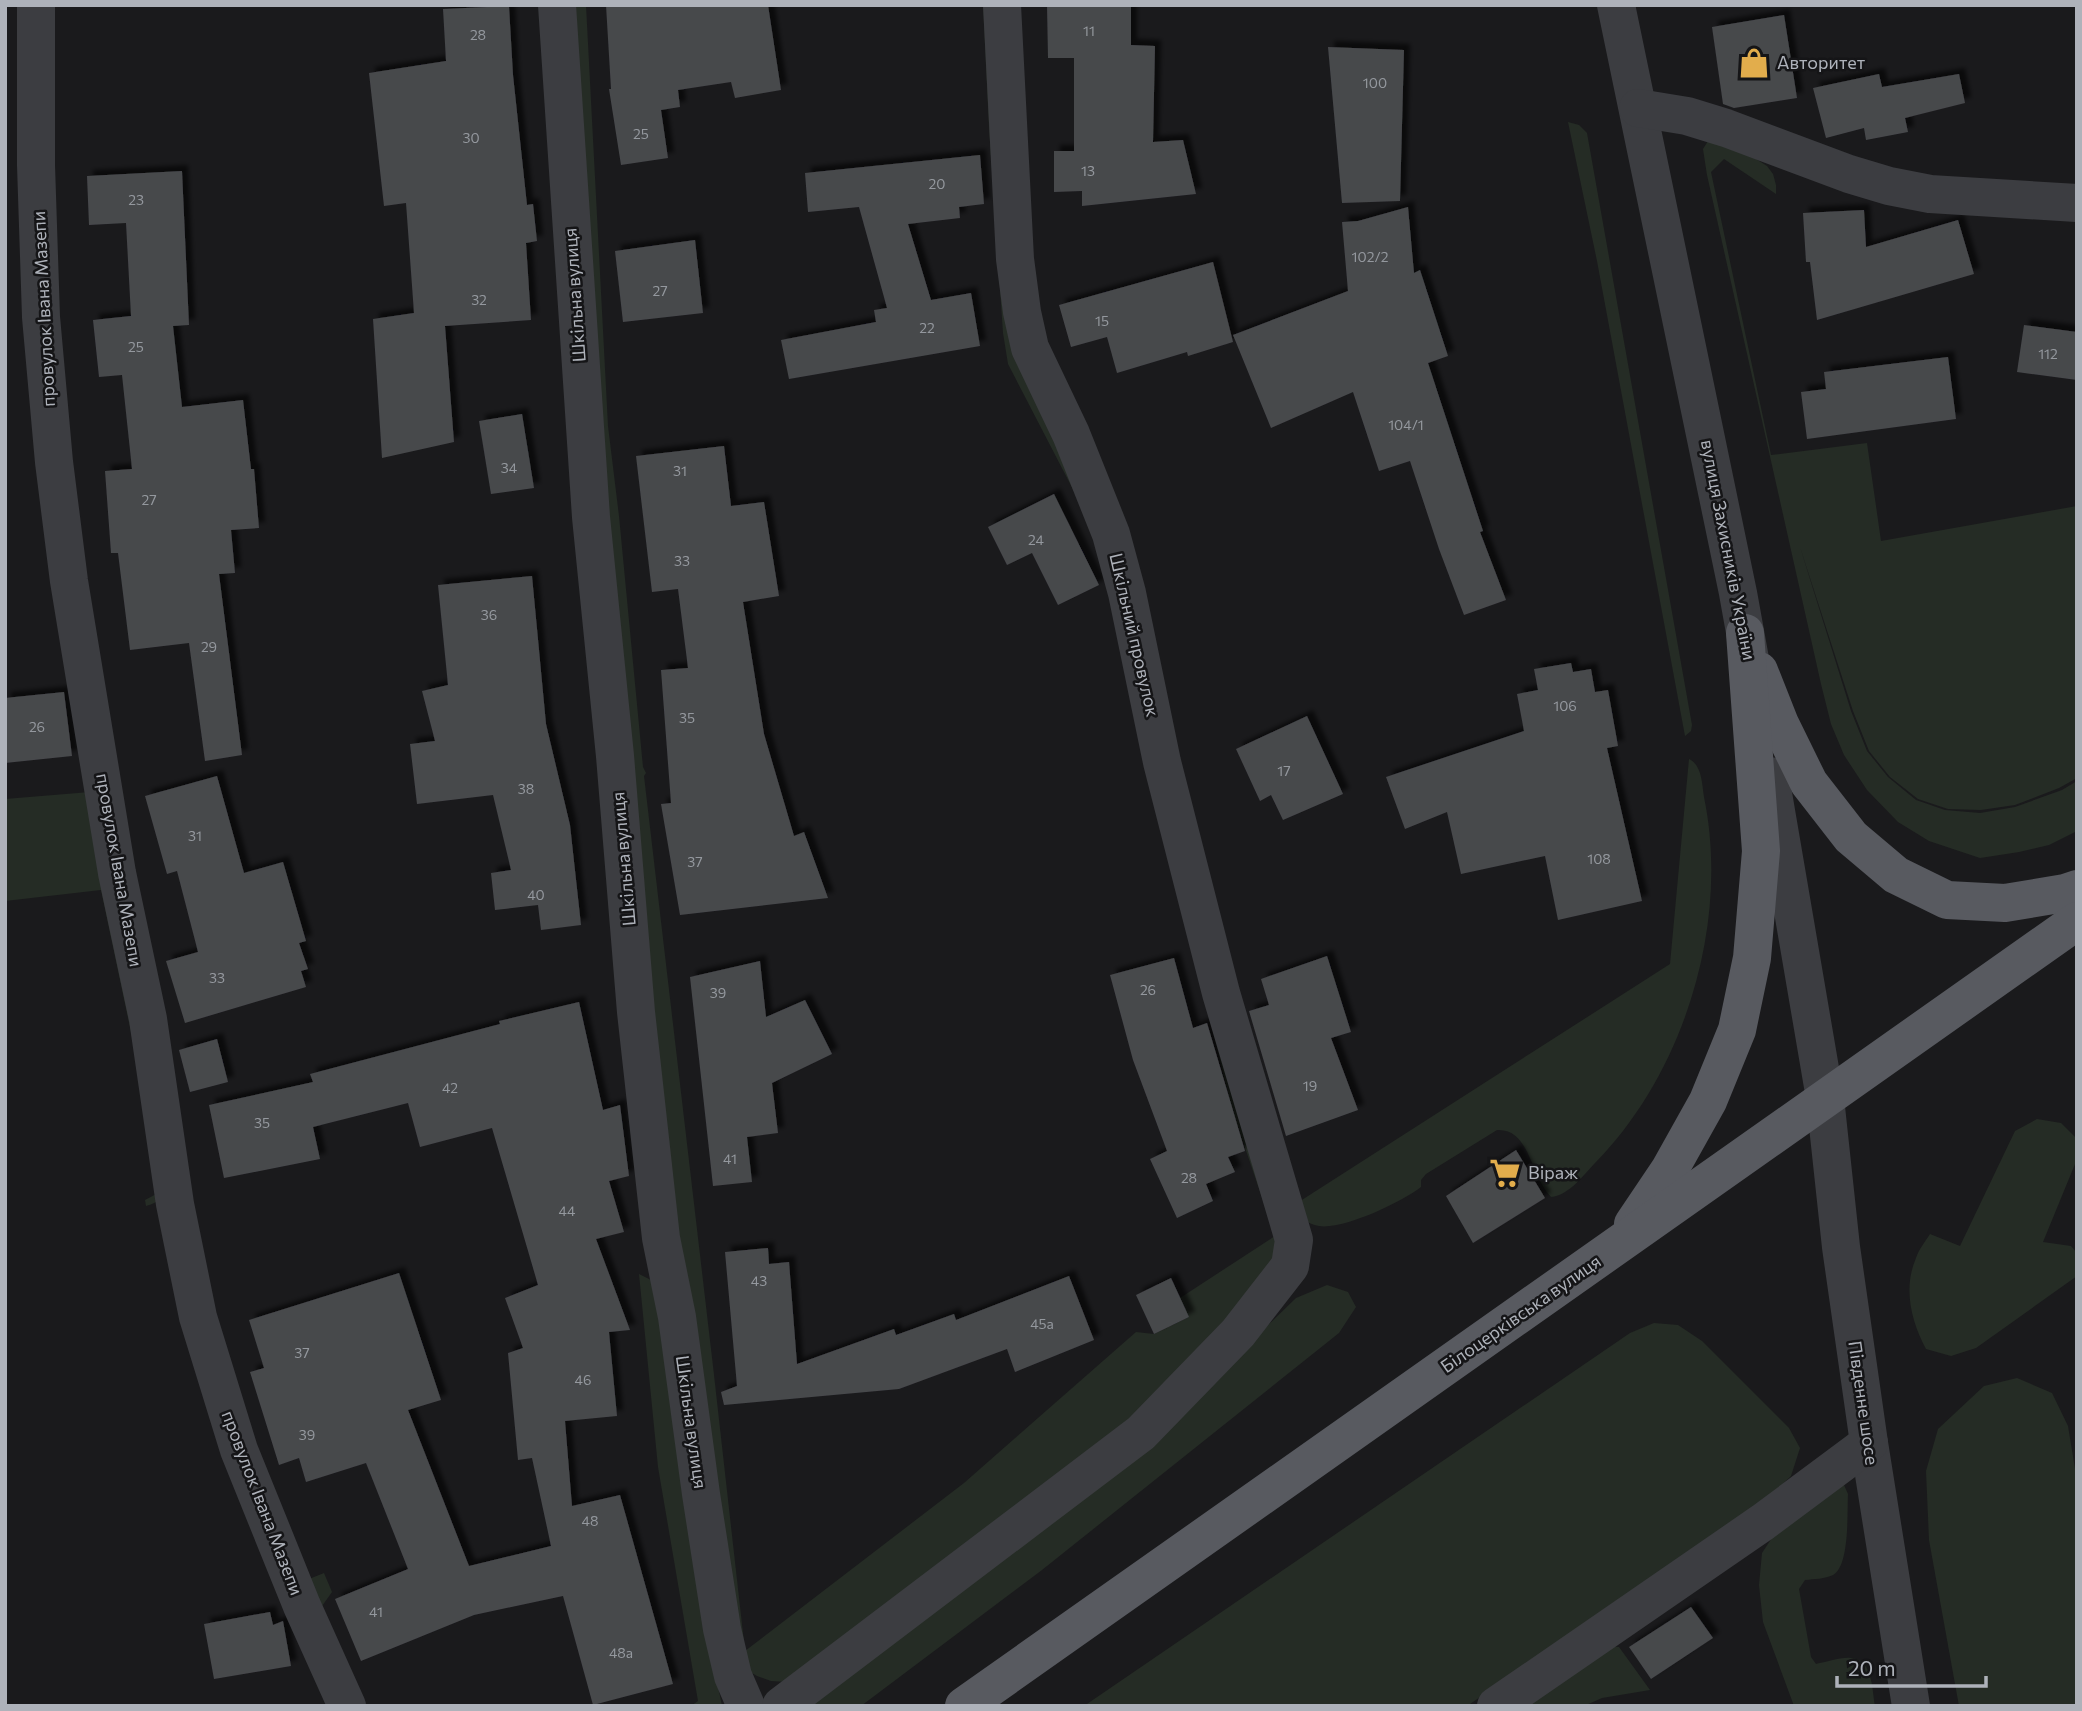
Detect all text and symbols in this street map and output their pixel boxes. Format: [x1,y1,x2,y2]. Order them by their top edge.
house number: 11 [1083,22,1095,39]
house number: 28 [470,26,486,43]
shop icon: Авторитет [1737,46,1771,80]
place label: Авторитет [1777,51,1866,73]
house number: 100 [1363,74,1387,91]
house number: 25 [633,125,649,142]
house number: 30 [462,129,480,146]
house number: 13 [1081,162,1095,179]
house number: 20 [929,175,945,192]
house number: 23 [128,191,144,208]
street label: провулок Івана Мазепи [27,211,59,408]
street label: Шкільна вулиця [558,227,590,363]
house number: 102/2 [1352,248,1389,265]
house number: 27 [652,282,668,299]
house number: 32 [471,291,487,308]
house number: 15 [1095,312,1109,329]
house number: 22 [919,319,935,336]
house number: 25 [128,338,144,355]
house number: 112 [2038,345,2058,362]
house number: 104/1 [1388,416,1424,433]
street label: вулиця Захисників України [1697,438,1761,662]
house number: 34 [501,459,518,476]
house number: 31 [673,462,687,479]
house number: 27 [141,491,157,508]
house number: 24 [1028,531,1045,548]
street label: Шкільний провулок [1105,551,1165,719]
house number: 33 [674,552,690,569]
house number: 36 [481,606,497,623]
house number: 29 [201,638,217,655]
house number: 106 [1553,697,1577,714]
house number: 35 [679,709,695,726]
house number: 26 [29,718,45,735]
house number: 17 [1277,762,1291,779]
street label: провулок Івана Мазепи [92,771,148,968]
house number: 38 [518,780,534,797]
street label: Шкільна вулиця [606,791,640,927]
house number: 31 [188,827,202,844]
house number: 108 [1587,850,1611,867]
house number: 37 [687,853,703,870]
house number: 40 [527,886,545,903]
house number: 33 [209,969,225,986]
house number: 26 [1140,981,1156,998]
house number: 39 [710,984,726,1001]
house number: 19 [1303,1077,1317,1094]
house number: 42 [442,1079,458,1096]
house number: 35 [254,1114,270,1131]
house number: 41 [723,1150,737,1167]
supermarket icon: Віраж [1488,1156,1522,1190]
place label: Віраж [1528,1161,1578,1183]
house number: 28 [1181,1169,1197,1186]
house number: 44 [559,1202,576,1219]
street label: Білоцерківська вулиця [1436,1249,1605,1377]
house number: 43 [751,1272,767,1289]
house number: 45а [1030,1315,1054,1332]
street label: Південне шосе [1844,1339,1884,1466]
house number: 37 [294,1344,310,1361]
street label: Шкільна вулиця [672,1354,712,1490]
house number: 46 [575,1371,591,1388]
street label: провулок Івана Мазепи [218,1407,308,1598]
house number: 39 [299,1426,315,1443]
house number: 48 [582,1512,598,1529]
house number: 41 [369,1603,383,1620]
house number: 48а [609,1644,633,1661]
scale bar [1837,1644,1986,1688]
text: 20 m [1848,1655,1896,1680]

